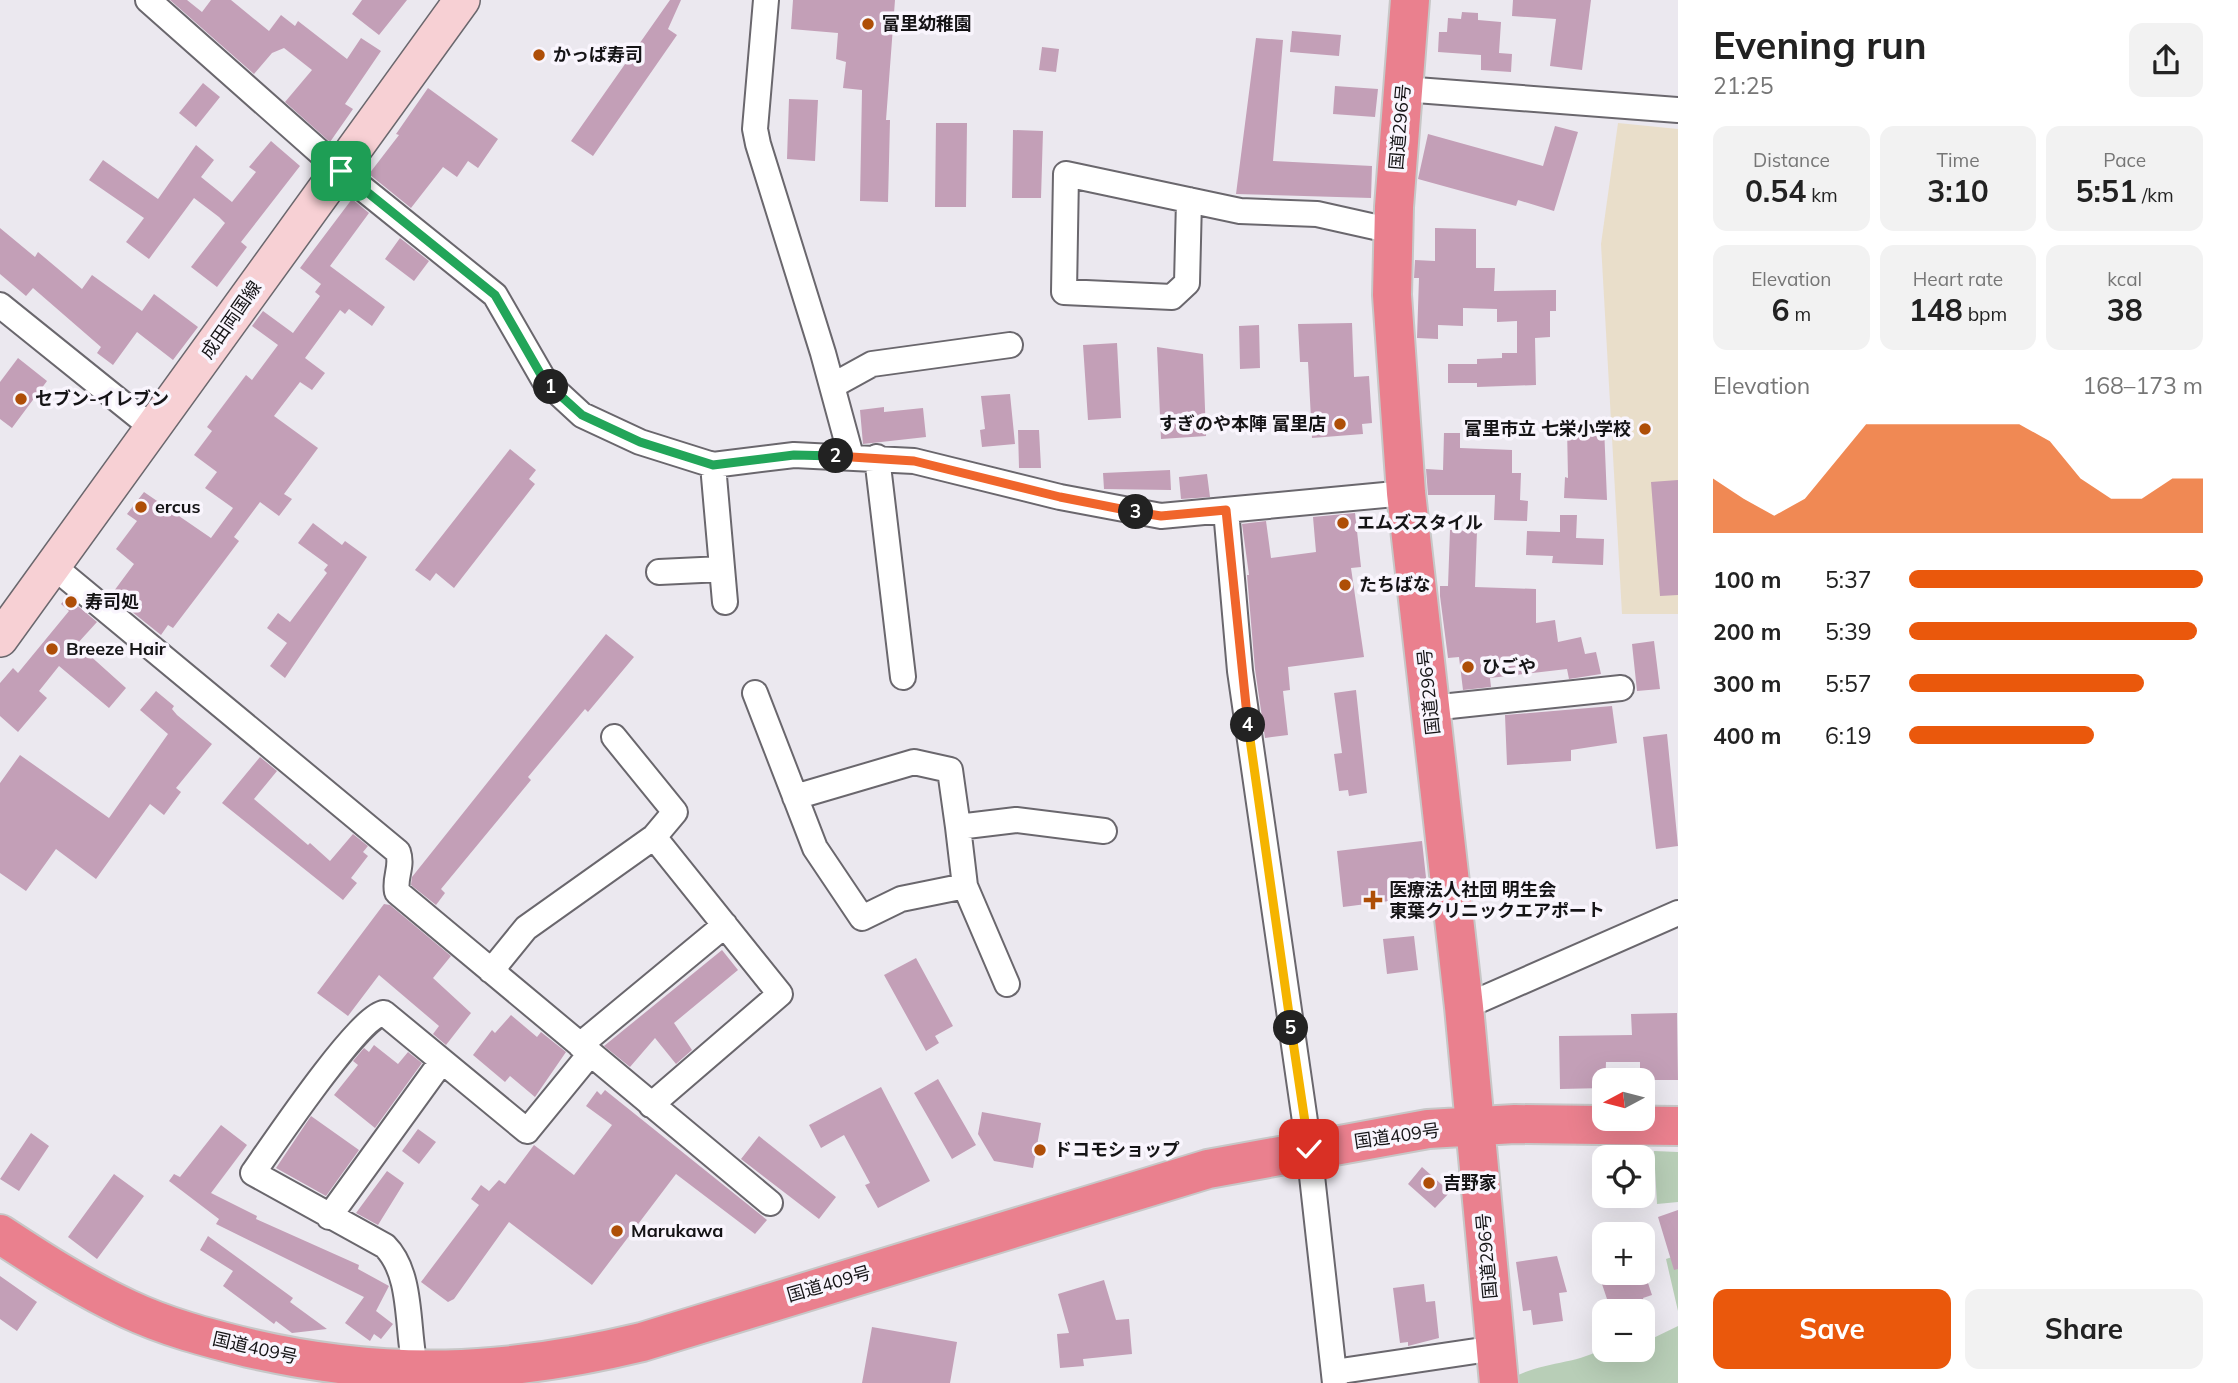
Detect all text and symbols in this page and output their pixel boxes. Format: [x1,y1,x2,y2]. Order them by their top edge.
place label: 富里幼稚園 [882,12,972,35]
marker: 富里幼稚園 [860,16,876,32]
text: Evening run [1713,21,1927,69]
button: share [2129,23,2203,97]
place label: かっぱ寿司 [553,43,643,66]
marker: かっぱ寿司 [531,47,547,63]
text: 21:25 [1713,71,1773,100]
street label: 国道296号 [1384,83,1415,171]
pin [311,141,371,201]
text: Distance [1753,148,1830,172]
text: Time [1936,148,1980,172]
text: Pace [2103,148,2146,172]
icon: arrive [322,152,360,190]
text: 0.54 [1745,172,1806,210]
text: 3:10 [1927,172,1989,210]
text: 5:51 [2076,172,2137,210]
text: km [1806,183,1838,207]
text: /km [2137,183,2174,207]
text: Elevation [1751,267,1832,291]
text: Heart rate [1913,267,2003,291]
text: kcal [2107,267,2142,291]
street label: 成田両国線 [195,276,266,363]
text: 6 [1772,291,1790,329]
text: 148 [1909,291,1963,329]
text: 38 [2107,291,2143,329]
text: m [1790,302,1811,326]
text: bpm [1963,302,2007,326]
pin: 1 [534,370,568,404]
text: Elevation [1713,371,1810,400]
text: 168–173 m [2082,371,2203,400]
text: 1 [545,374,556,398]
place label: セブン-イレブン [35,387,169,410]
marker: セブン-イレブン [13,391,29,407]
place label: すぎのや本陣 富里店 [1159,412,1326,435]
marker: すぎのや本陣 富里店 [1332,416,1348,432]
place label: 富里市立 七栄小学校 [1464,417,1631,440]
marker: 富里市立 七栄小学校 [1637,421,1653,437]
pin: 2 [818,438,854,474]
text: 2 [830,443,841,467]
pin: 3 [1118,494,1154,530]
place label: ercus [155,495,201,518]
marker: ercus [133,499,149,515]
text: 3 [1130,499,1141,523]
place label: エムズスタイル [1357,511,1483,534]
marker: エムズスタイル [1335,515,1351,531]
text: 100 m [1713,565,1781,594]
text: 5:37 [1825,565,1872,594]
place label: たちばな [1359,573,1431,596]
marker: たちばな [1337,577,1353,593]
place label: 寿司処 [85,590,139,613]
marker: 寿司処 [63,594,79,610]
text: 200 m [1713,617,1781,646]
text: 5:39 [1825,617,1872,646]
place label: Breeze Hair [66,637,167,660]
marker: Breeze Hair [44,641,60,657]
street label: 国道296号 [1413,648,1444,736]
place label: ひごや [1482,655,1536,678]
marker: ひごや [1460,659,1476,675]
text: 300 m [1713,669,1781,698]
text: 5:57 [1825,669,1872,698]
pin: 4 [1230,708,1266,742]
text: 4 [1242,712,1253,736]
text: 400 m [1713,721,1781,750]
text: 6:19 [1825,721,1872,750]
place label: 医療法人社団 明生会 東葉クリニックエアポート [1389,878,1605,922]
marker: 医療法人社団 明生会 東葉クリニックエアポート [1363,890,1383,910]
pin: 5 [1274,1010,1308,1046]
text: 5 [1285,1015,1296,1039]
north arrow [1592,1068,1656,1130]
map controls [1592,1068,1655,1362]
street label: 国道409号 [1353,1118,1441,1153]
pin [1279,1119,1339,1179]
icon: check [1290,1130,1328,1168]
place label: ドコモショップ [1054,1138,1180,1161]
marker: ドコモショップ [1032,1142,1048,1158]
button: locate [1592,1145,1655,1208]
place label: 吉野家 [1443,1171,1497,1194]
marker: 吉野家 [1421,1175,1437,1191]
street label: 国道296号 [1471,1212,1502,1300]
place label: Marukawa [631,1219,723,1242]
button: + [1592,1222,1655,1285]
marker: Marukawa [609,1223,625,1239]
street label: 国道409号 [784,1261,874,1306]
button: Save [1713,1289,1951,1369]
button: Share [1965,1289,2203,1369]
button: − [1592,1299,1655,1362]
street label: 国道409号 [210,1327,300,1368]

